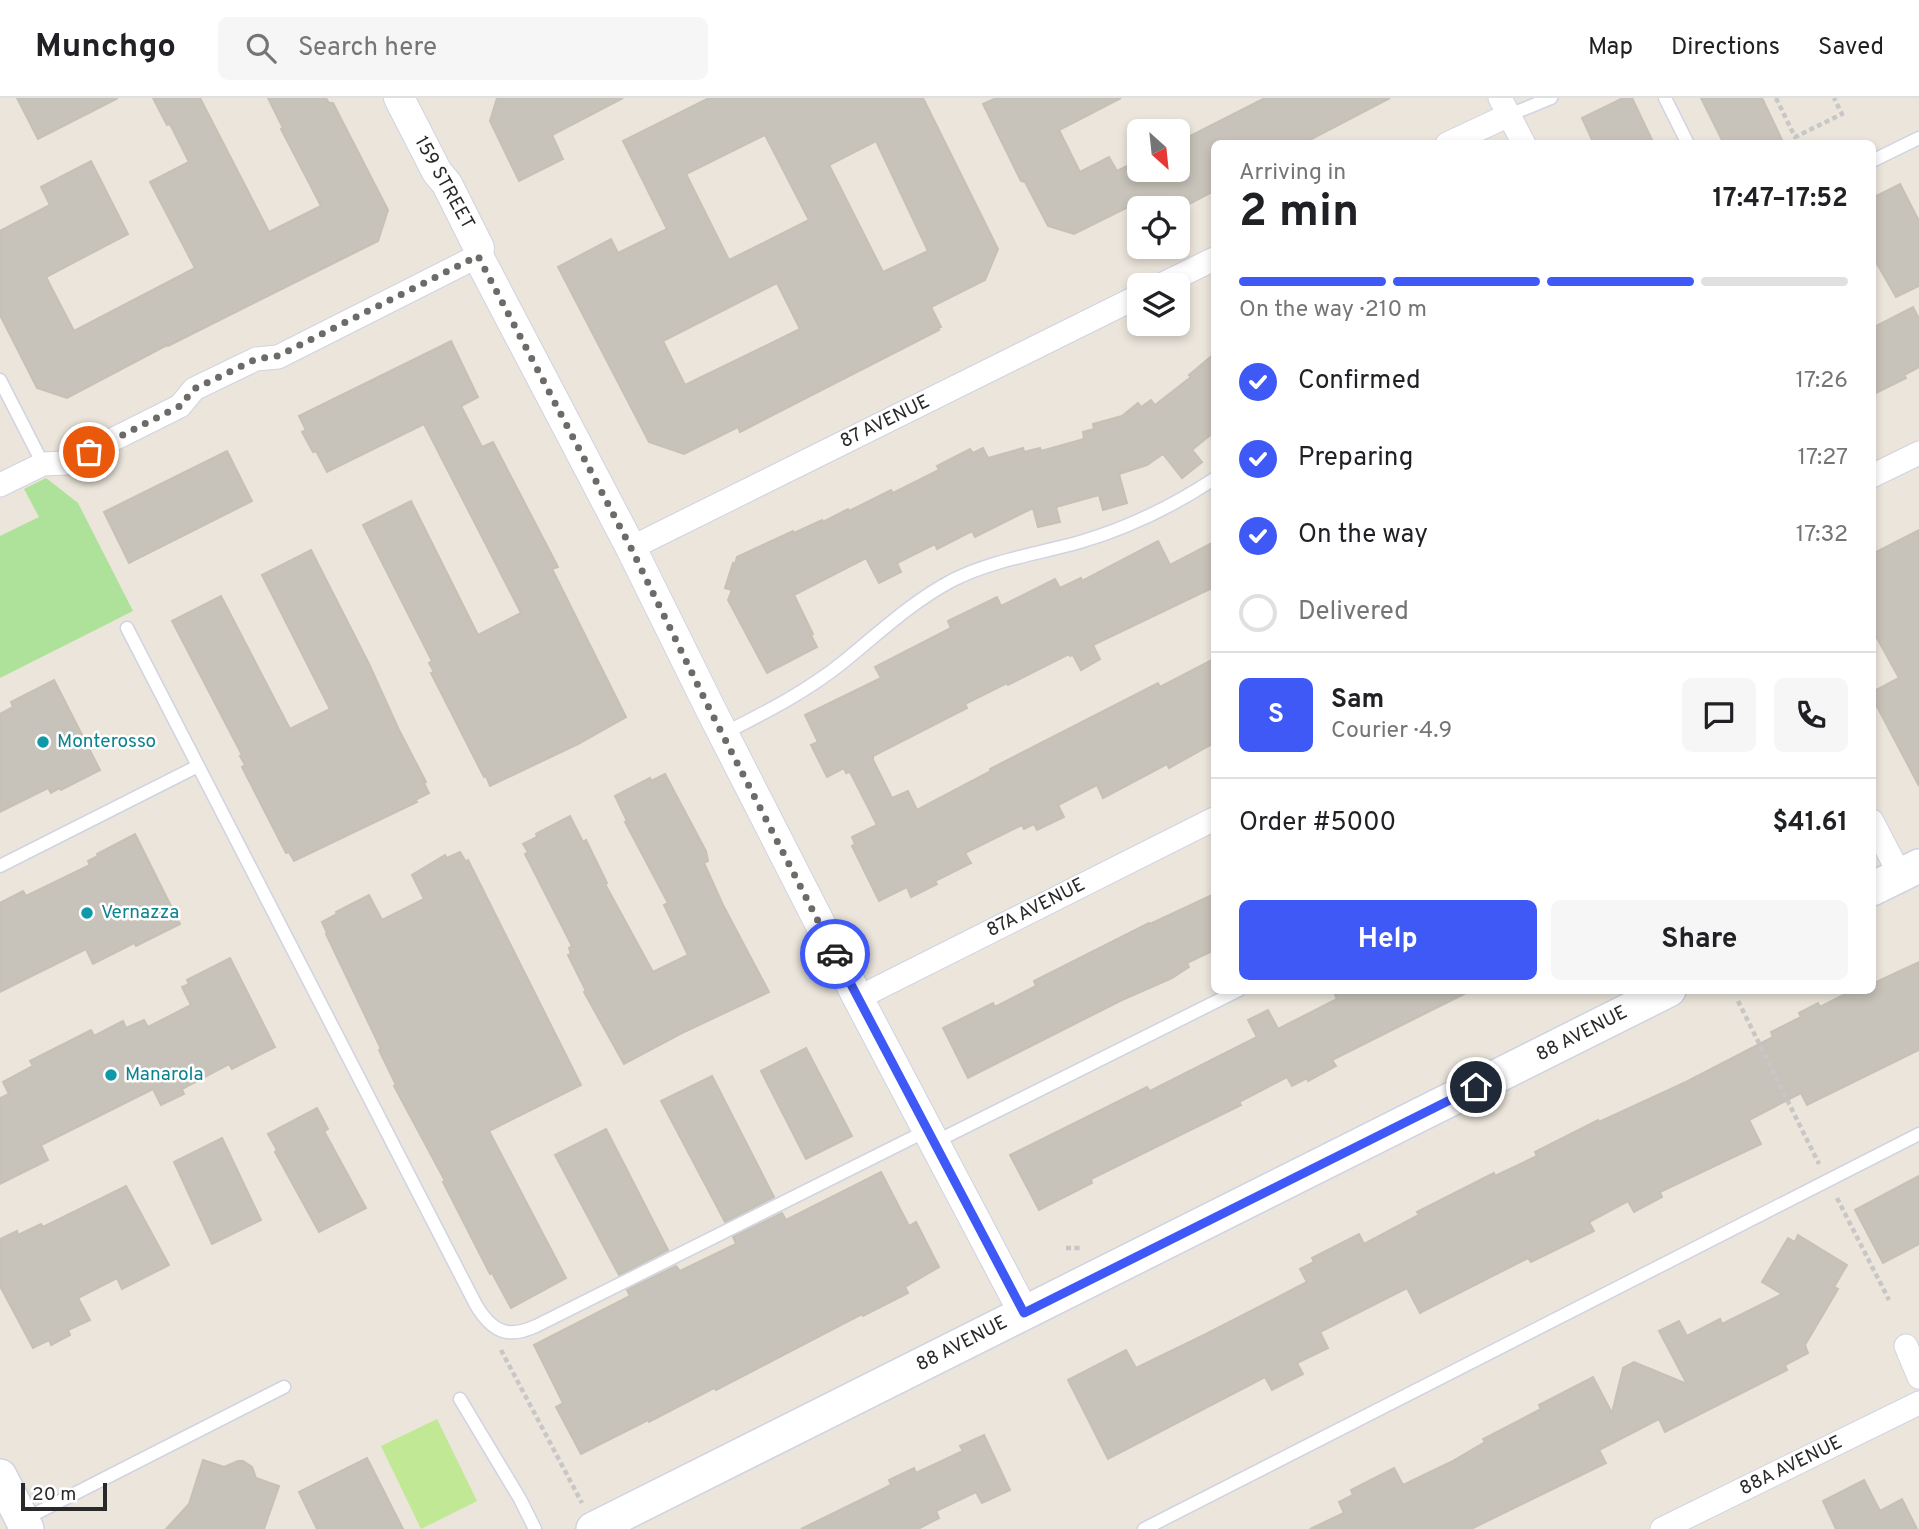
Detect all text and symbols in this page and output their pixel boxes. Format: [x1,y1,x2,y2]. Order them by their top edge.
search box [218,17,708,80]
text: Munchgo [35,27,176,69]
icon: search [242,29,280,67]
text: Search here [298,32,437,65]
text: Map [1588,33,1633,63]
text: Directions [1671,33,1780,63]
text: Saved [1818,33,1884,63]
north arrow [1127,119,1190,182]
map controls [1127,119,1190,336]
street label: 159 STREET [409,132,479,234]
text: Arriving in [1239,159,1346,188]
text: 17:47–17:52 [1713,183,1848,216]
text: 2 min [1239,184,1359,243]
button: locate [1127,196,1190,259]
button: layers [1127,273,1190,336]
text: On the way · 210 m [1239,296,1427,325]
icon: check [1239,363,1277,401]
text: Confirmed [1298,365,1421,398]
text: 17:26 [1795,367,1848,396]
street label: 87 AVENUE [836,390,934,454]
pin [59,422,119,482]
icon: bag [70,433,108,471]
icon: check [1239,440,1277,478]
text: Preparing [1298,442,1413,475]
text: 17:27 [1797,444,1848,473]
icon: check [1239,517,1277,555]
text: On the way [1298,519,1428,552]
text: 17:32 [1796,521,1848,550]
text: Delivered [1298,596,1409,629]
button: chat [1682,678,1756,752]
button: phone [1774,678,1848,752]
text: Sam [1331,684,1384,717]
text: S [1268,699,1284,732]
text: Courier · 4.9 [1331,717,1452,746]
place label: Monterosso [57,730,156,754]
marker: Monterosso [35,734,51,750]
text: Order #5000 [1239,807,1396,840]
text: $41.61 [1772,807,1848,840]
street label: 87A AVENUE [983,873,1089,943]
button: Help [1239,900,1537,980]
button: Share [1551,900,1848,980]
place label: Vernazza [101,901,179,925]
marker: Vernazza [79,905,95,921]
courier [800,919,870,989]
icon: car [816,935,854,973]
street label: 88 AVENUE [1532,1001,1632,1067]
pin [1446,1057,1506,1117]
place label: Manarola [125,1063,203,1087]
marker: Manarola [103,1067,119,1083]
icon: home [1457,1068,1495,1106]
street label: 88 AVENUE [912,1311,1012,1377]
street label: 88A AVENUE [1736,1431,1846,1501]
scale bar [21,1480,107,1512]
text: 20 m [32,1483,76,1507]

